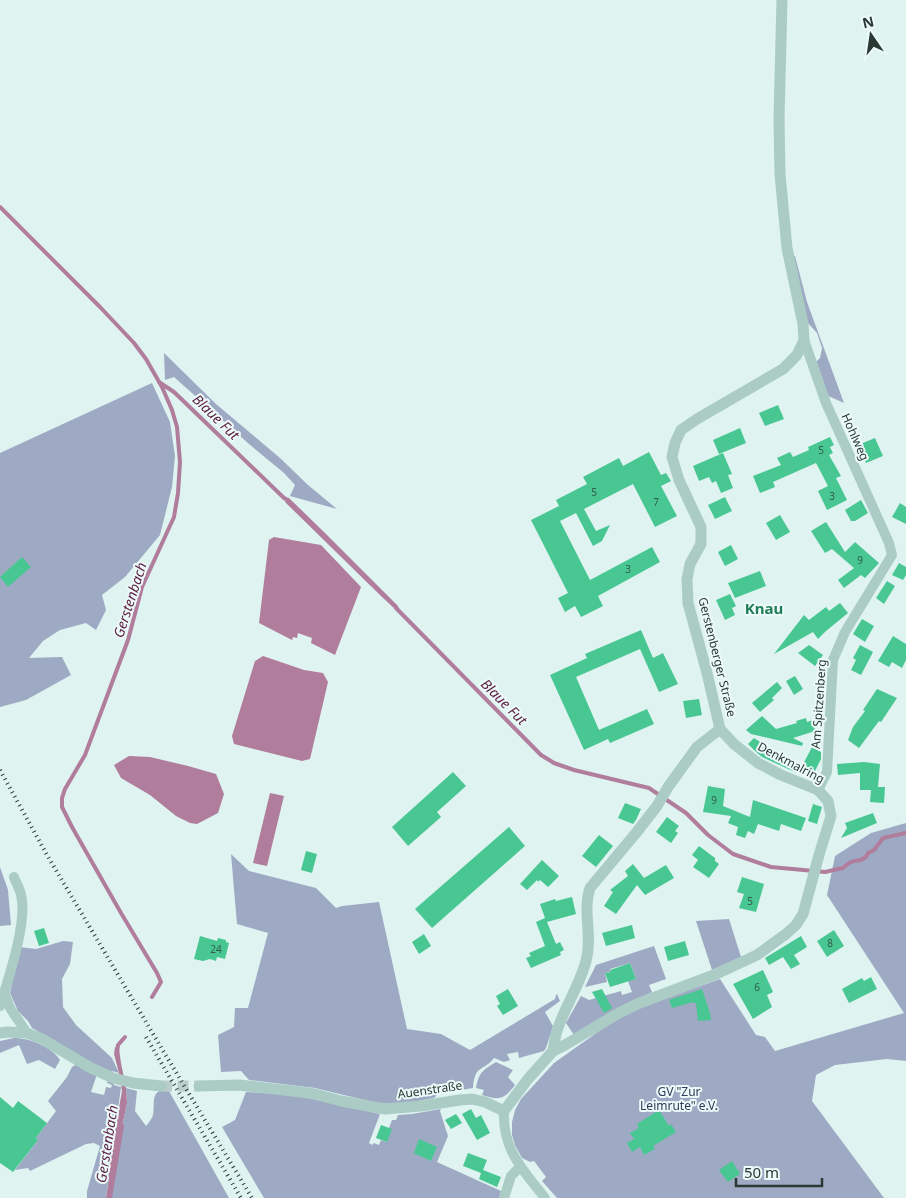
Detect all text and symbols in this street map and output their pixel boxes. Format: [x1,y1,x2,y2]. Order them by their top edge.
north arrow [846,10,896,60]
text: N [860,11,876,32]
water label: Blaue Fut [189,390,245,445]
street label: Hohlweg [837,410,873,463]
house number: 5 [818,443,824,457]
house number: 5 [591,485,597,499]
house number: 3 [829,489,835,503]
house number: 7 [653,495,659,509]
house number: 9 [857,553,863,567]
water label: Gerstenbach [108,560,151,640]
house number: 3 [625,562,631,576]
street label: Gerstenberger Straße [694,595,741,719]
district label: Knau [745,598,783,618]
street label: Am Spitzenberg [807,659,830,749]
water label: Blaue Fut [477,674,533,730]
street label: Denkmalring [755,738,828,787]
house number: 9 [711,793,717,807]
house number: 5 [747,894,753,908]
house number: 8 [827,936,833,950]
house number: 24 [210,942,222,956]
house number: 6 [754,980,760,994]
street label: Auenstraße [396,1077,464,1102]
park label: GV "Zur Leimrute" e.V. [640,1083,718,1114]
water label: Gerstenbach [91,1104,122,1184]
scale bar [736,1156,822,1188]
text: 50 m [744,1162,779,1182]

